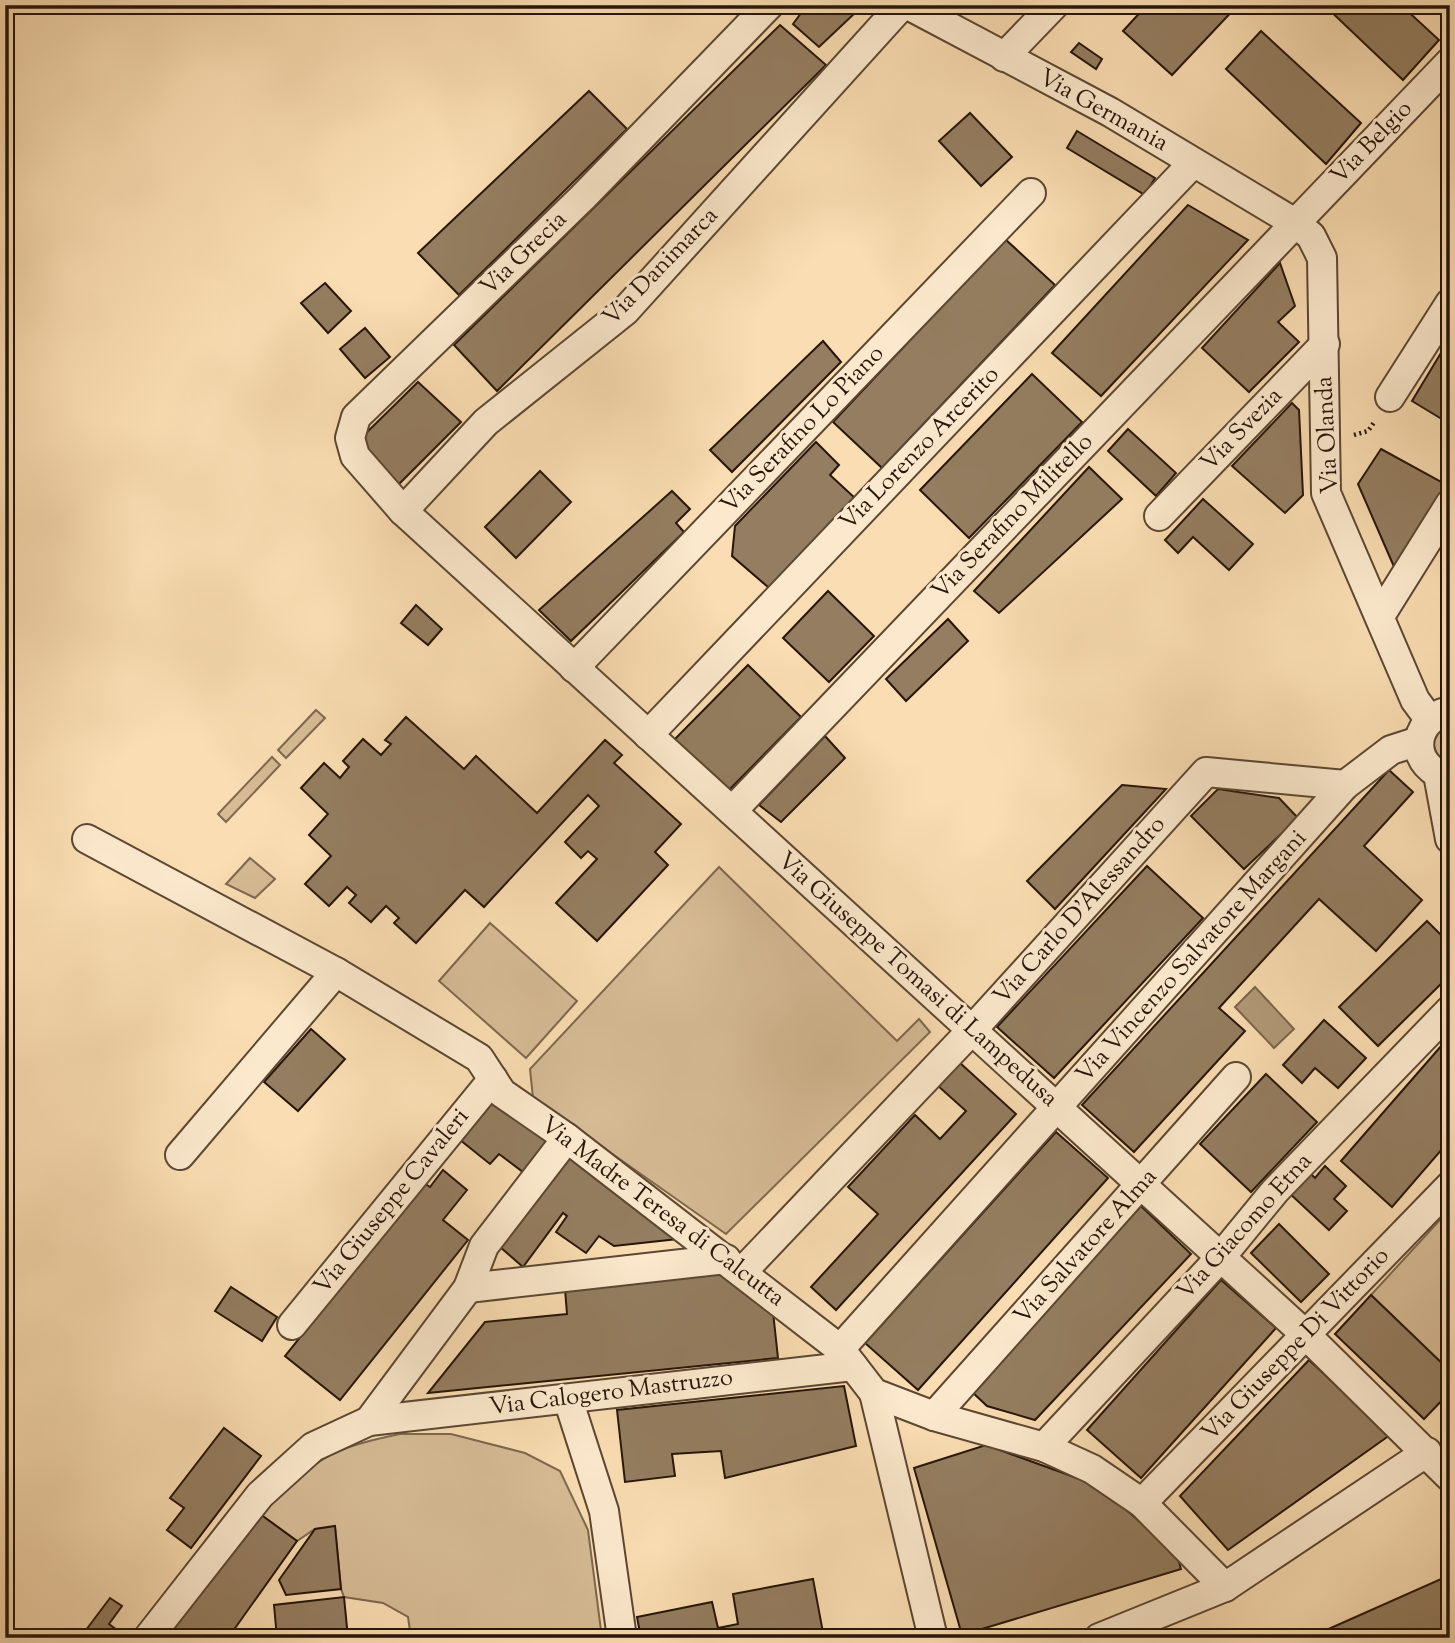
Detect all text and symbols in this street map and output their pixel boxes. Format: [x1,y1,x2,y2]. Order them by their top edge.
street label: Via Germania [1032,61,1174,161]
street label: Via Belgio [1323,93,1421,193]
street label: Via Danimarca [595,200,727,334]
street label: Via Grecia [473,204,575,304]
street label: Via Serafino Lo Piano [713,338,893,522]
street label: Via Lorenzo Arcerito [832,359,1008,539]
street label: Via Olanda [1308,375,1348,495]
street label: Via Svezia [1193,380,1291,480]
street label: Via Serafino Militello [925,426,1101,608]
street label: Via Carlo D'Alessandro [986,809,1174,1013]
street label: Via Vincenzo Salvatore Margani [1069,823,1315,1091]
street label: Via Giuseppe Tomasi di Lampedusa [769,845,1065,1115]
street label: Via Giuseppe Cavaleri [306,1101,478,1302]
street label: Via Madre Teresa di Calcutta [533,1109,791,1315]
street label: Via Giacomo Etna [1169,1146,1321,1308]
street label: Via Salvatore Alma [1006,1161,1166,1333]
street label: Via Giuseppe Di Vittorio [1194,1240,1398,1450]
street label: Via Calogero Mastruzzo [487,1361,735,1425]

